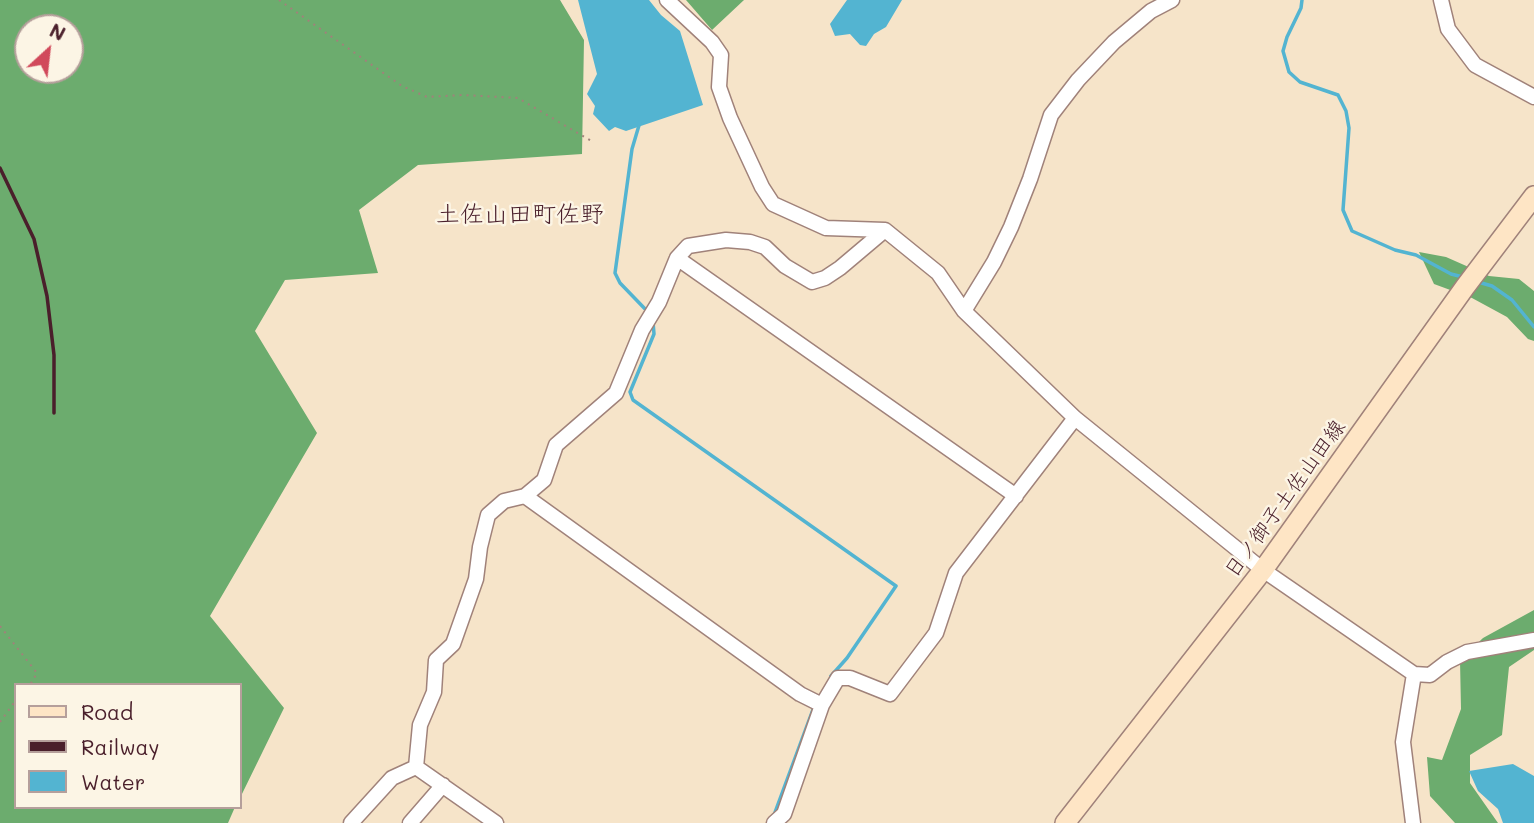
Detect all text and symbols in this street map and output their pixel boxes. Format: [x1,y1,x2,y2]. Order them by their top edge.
north arrow [14,14,84,84]
text: N [46,17,70,46]
district label: 土佐山田町佐野 [436,201,604,229]
street label: 日ノ御子土佐山田線 [1219,415,1351,583]
legend [14,683,242,809]
text: Road [81,698,133,725]
text: Railway [81,733,160,760]
text: Water [81,768,145,795]

